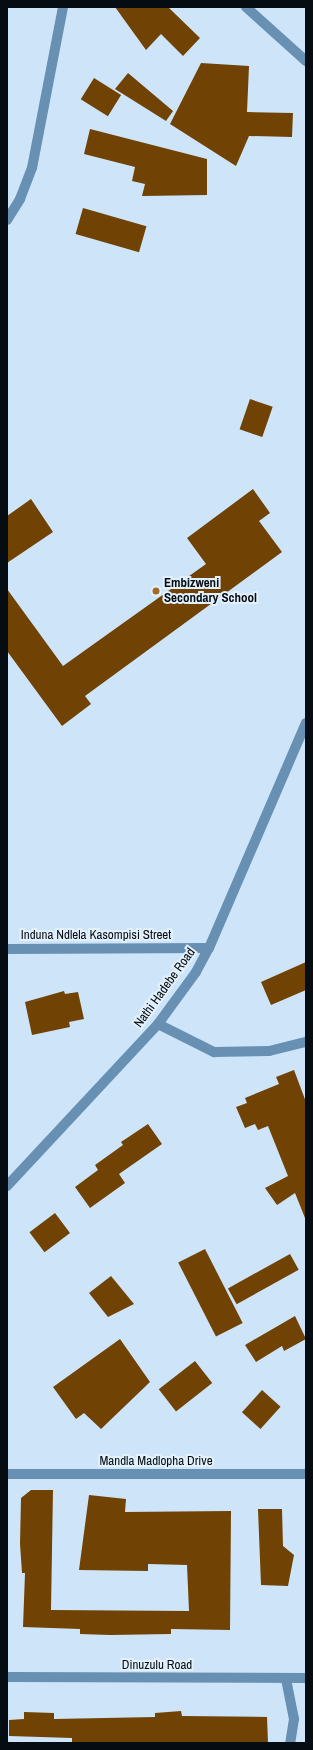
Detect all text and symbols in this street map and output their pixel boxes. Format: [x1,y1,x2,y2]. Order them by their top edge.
place label: Embizweni Secondary School [164,576,257,607]
marker: Embizweni Secondary School [151,586,161,596]
street label: Induna Ndlela Kasompisi Street [21,927,171,943]
street label: Nathi Hadebe Road [131,945,199,1031]
street label: Mandla Madlopha Drive [99,1453,213,1469]
street label: Dinuzulu Road [122,1657,192,1673]

